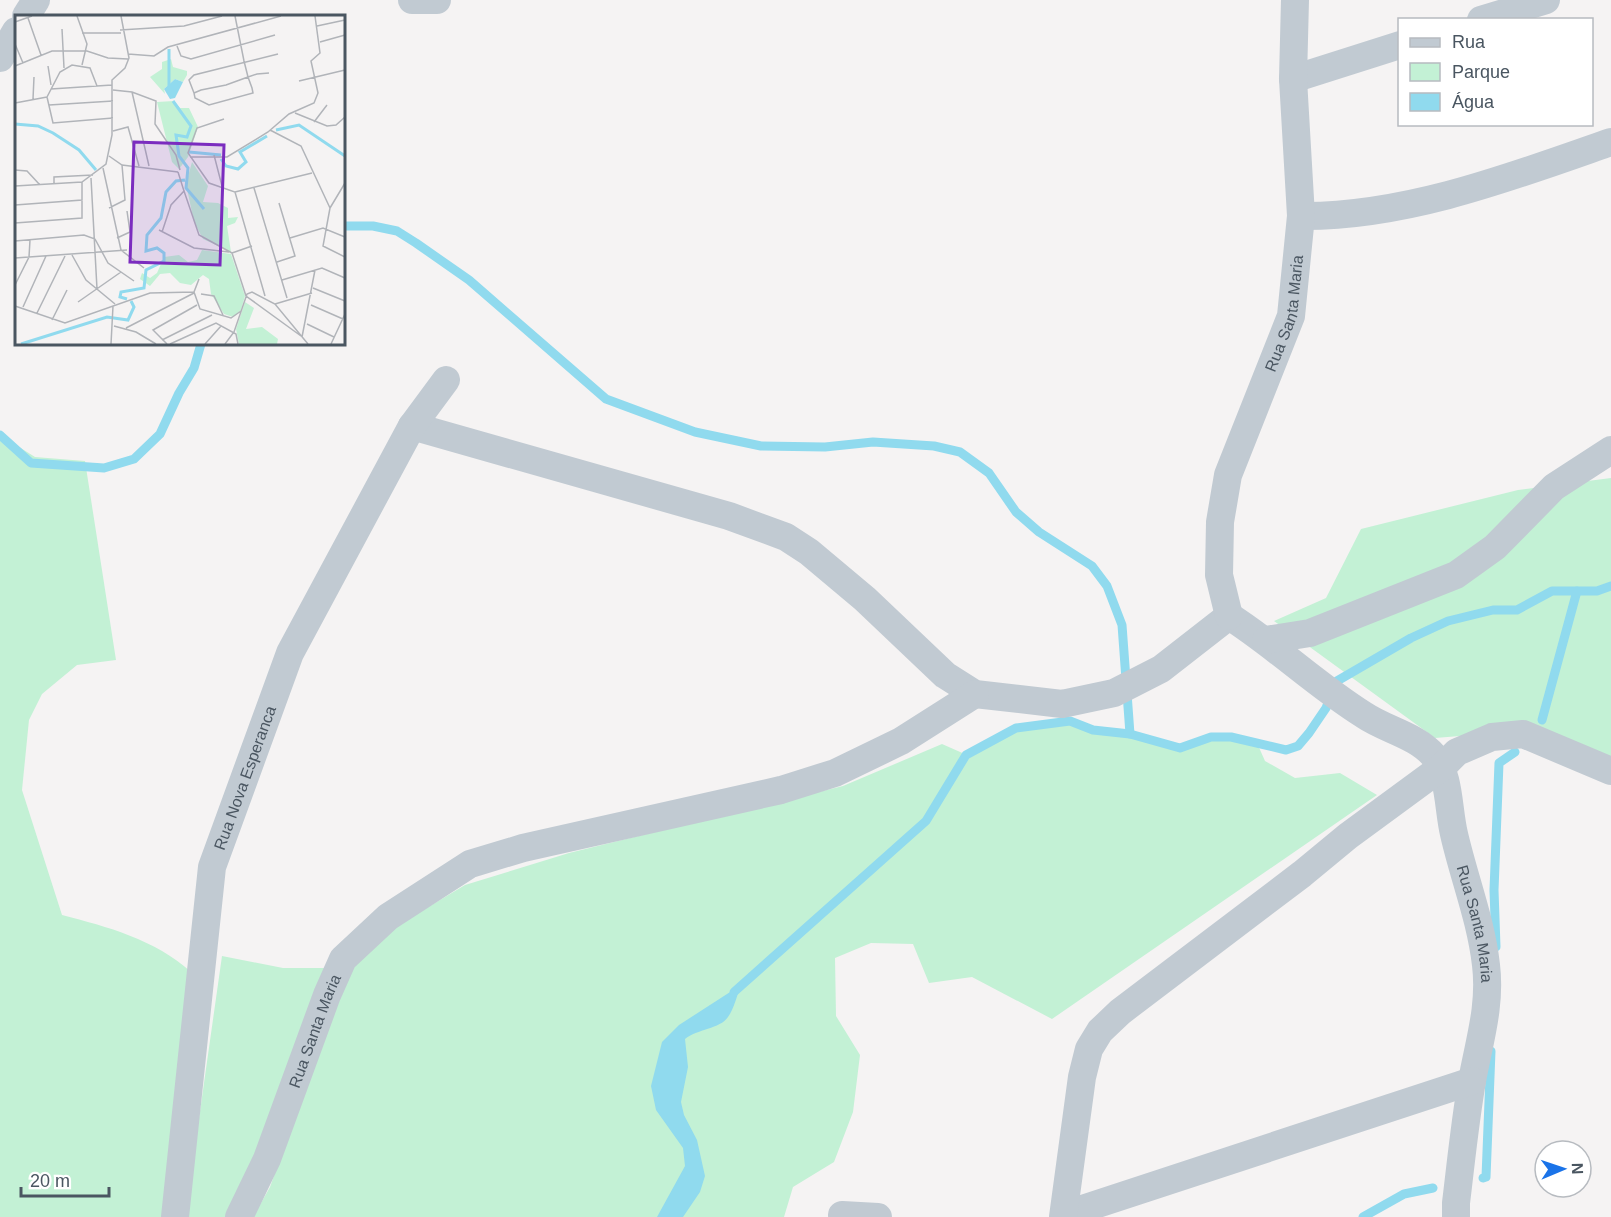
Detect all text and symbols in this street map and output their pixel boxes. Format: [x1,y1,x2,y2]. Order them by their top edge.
inset map [15,15,345,345]
legend [1398,18,1593,126]
text: Rua [1452,32,1486,52]
text: Parque [1452,62,1510,82]
text: Água [1452,92,1495,112]
street label: Rua Santa Maria [1262,254,1306,374]
street label: Rua Nova Esperanca [211,703,279,852]
street label: Rua Santa Maria [1453,863,1495,983]
street label: Rua Santa Maria [286,972,344,1090]
north arrow [1533,1139,1593,1199]
scale bar [21,1160,110,1198]
text: N [1569,1162,1586,1175]
text: 20 m [30,1171,70,1191]

